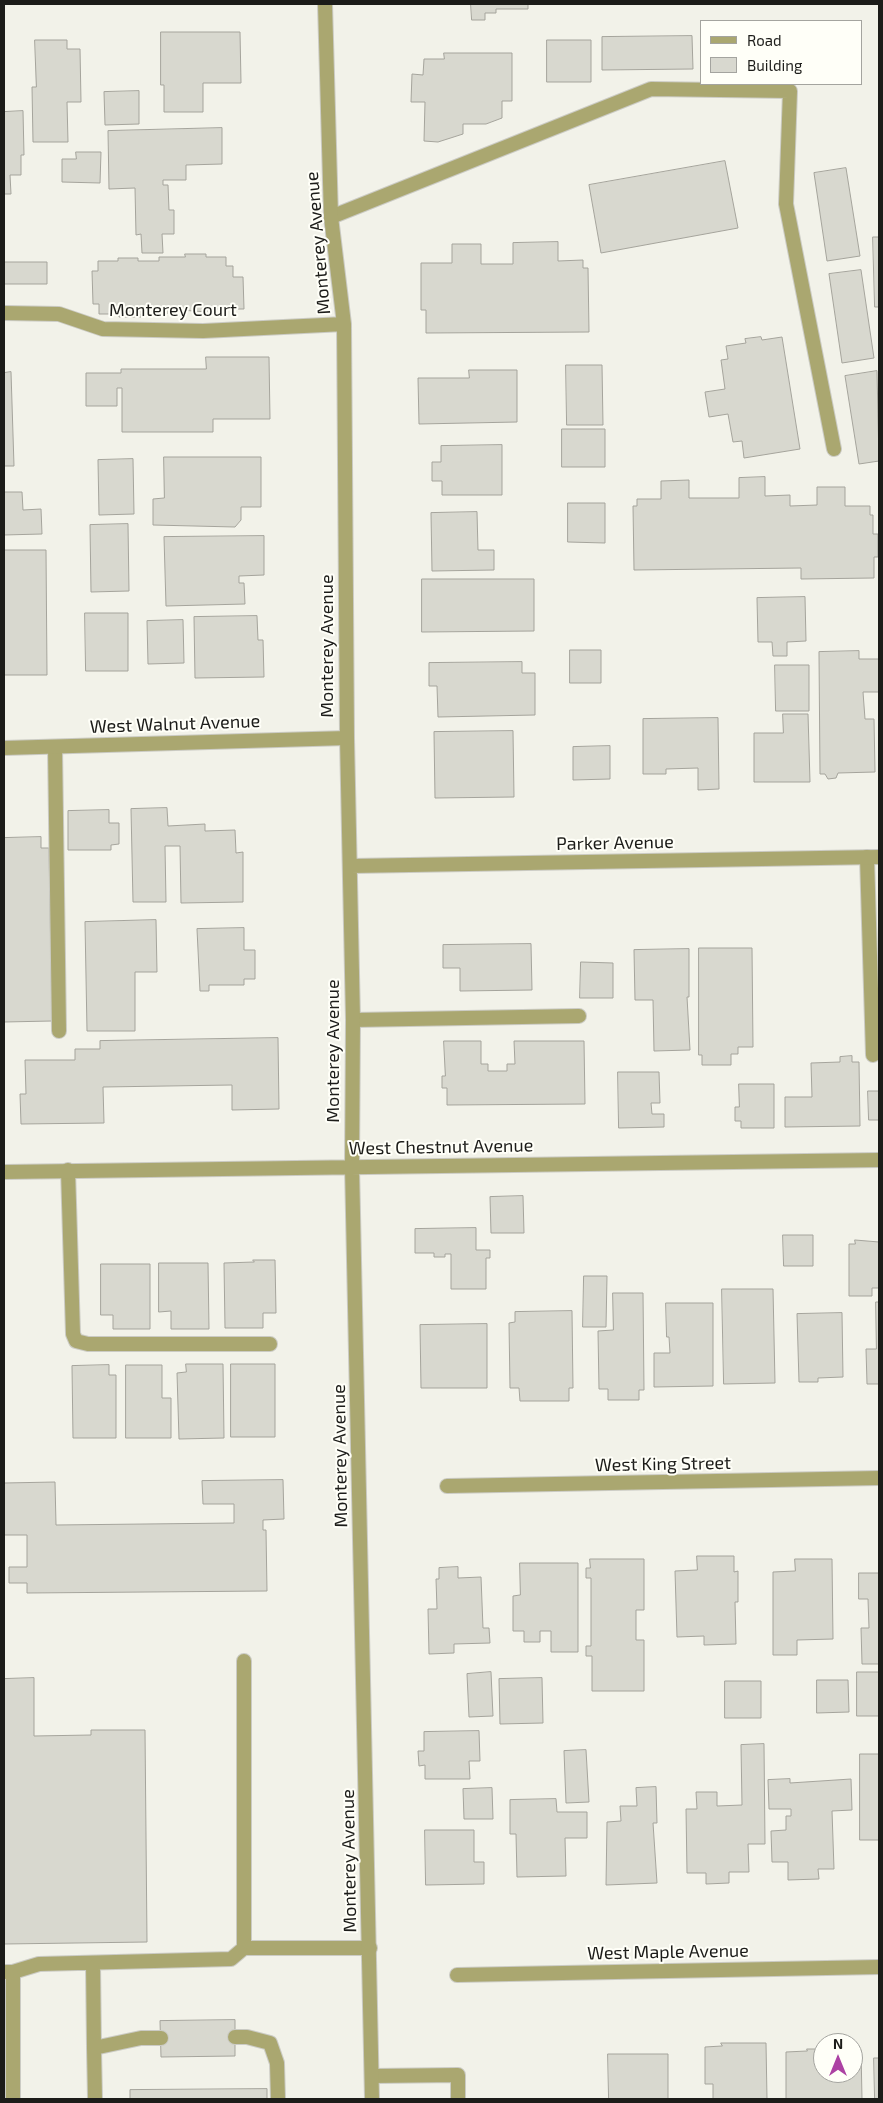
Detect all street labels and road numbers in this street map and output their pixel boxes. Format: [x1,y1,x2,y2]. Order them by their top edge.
street label: Monterey Avenue [301,171,335,315]
street label: Monterey Court [109,299,237,321]
street label: Monterey Avenue [316,574,338,718]
street label: West Walnut Avenue [89,710,261,738]
street label: Parker Avenue [556,831,674,855]
street label: Monterey Avenue [322,979,344,1123]
street label: West Chestnut Avenue [348,1135,534,1159]
street label: Monterey Avenue [328,1384,352,1528]
street label: West King Street [595,1452,731,1476]
street label: Monterey Avenue [337,1789,361,1933]
street label: West Maple Avenue [587,1940,749,1964]

